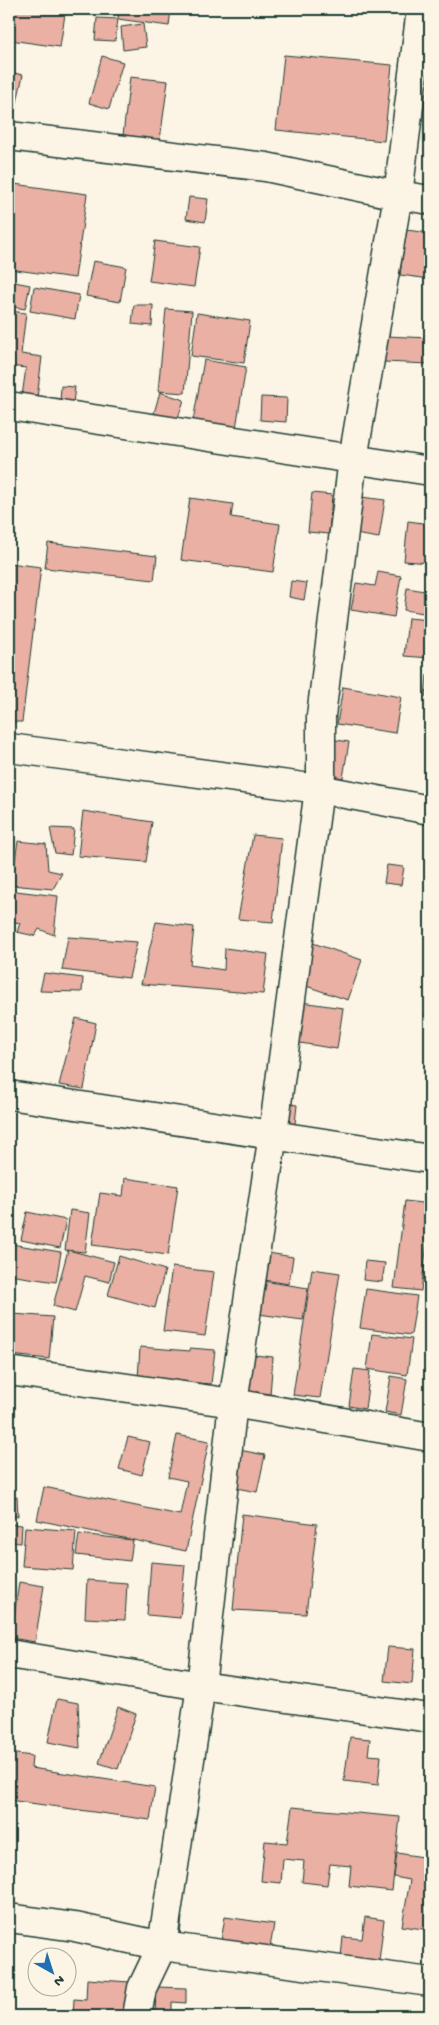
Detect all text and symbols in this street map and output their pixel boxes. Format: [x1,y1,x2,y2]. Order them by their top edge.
north arrow [28,1948,78,1998]
text: N [50,1971,68,1990]

